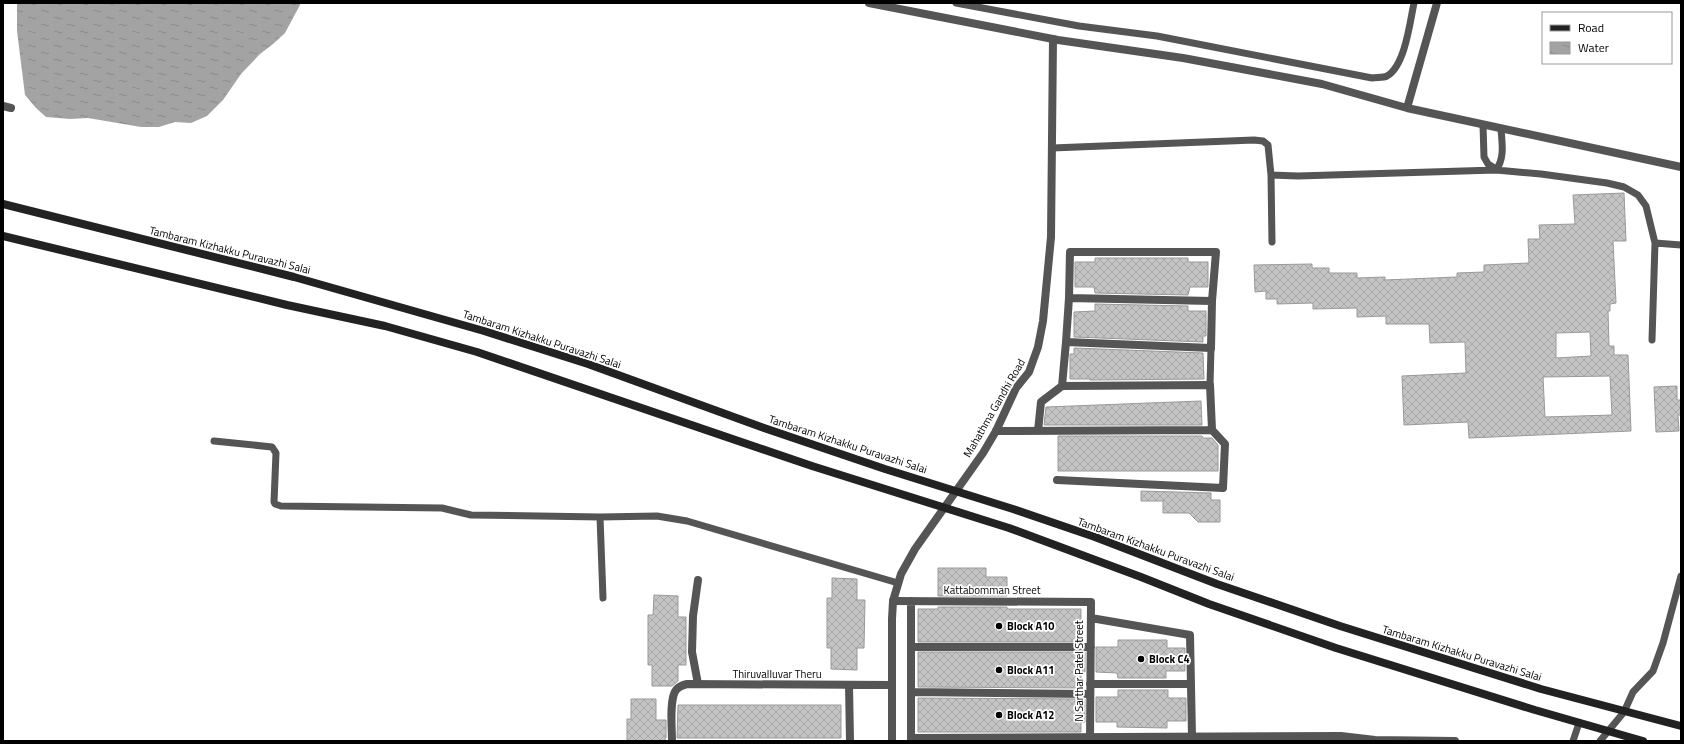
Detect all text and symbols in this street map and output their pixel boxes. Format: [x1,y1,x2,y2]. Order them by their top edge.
legend [1542,12,1672,64]
text: Road [1578,18,1604,37]
text: Water [1578,38,1609,57]
street label: Tambaram Kizhakku Puravazhi Salai [148,222,312,278]
street label: Tambaram Kizhakku Puravazhi Salai [461,306,623,372]
street label: Mahathma Gandhi Road [959,356,1029,460]
street label: Tambaram Kizhakku Puravazhi Salai [767,411,929,477]
street label: Tambaram Kizhakku Puravazhi Salai [1075,513,1237,585]
street label: Kattabomman Street [943,582,1041,598]
place label: Block A10 [1007,618,1054,634]
street label: N Sarthar Patel Street [1071,620,1087,722]
marker: Block A10 [994,621,1004,631]
street label: Tambaram Kizhakku Puravazhi Salai [1380,621,1544,685]
place label: Block C4 [1149,651,1190,667]
marker: Block C4 [1136,654,1146,664]
place label: Block A11 [1007,662,1054,678]
marker: Block A11 [994,665,1004,675]
street label: Thiruvalluvar Theru [732,666,822,682]
place label: Block A12 [1007,707,1054,723]
marker: Block A12 [994,710,1004,720]

